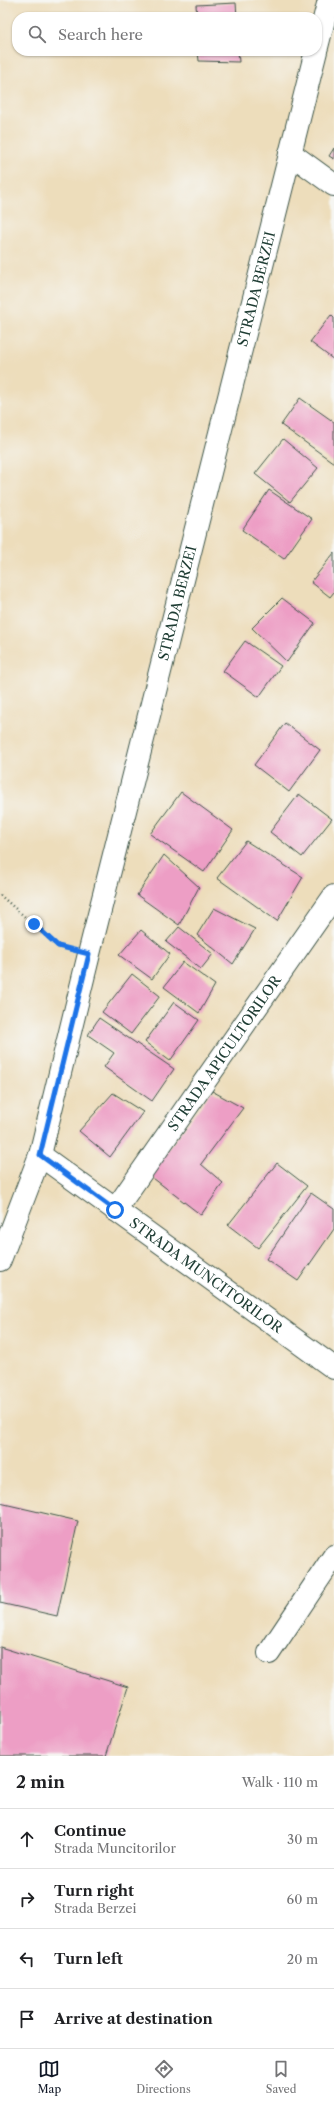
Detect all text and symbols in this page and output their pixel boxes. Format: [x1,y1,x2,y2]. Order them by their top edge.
search box [12,12,322,56]
icon: search [26,23,48,45]
text: Search here [58,25,143,44]
street label: STRADA BERZEI [233,230,279,348]
street label: STRADA BERZEI [154,544,200,663]
route end [25,915,43,933]
street label: STRADA APICULTORILOR [164,971,285,1135]
route start [106,1201,124,1219]
street label: STRADA MUNCITORILOR [126,1214,287,1337]
text: 2 min [16,1772,65,1792]
text: Walk · 110 m [242,1774,318,1790]
text: Continue [54,1821,126,1840]
icon: ahead [16,1828,38,1850]
text: 30 m [287,1831,318,1847]
text: Strada Muncitorilor [54,1840,176,1856]
text: Turn right [54,1881,134,1900]
icon: right [16,1888,38,1910]
text: 60 m [287,1891,318,1907]
text: Strada Berzei [54,1900,137,1916]
icon: left [16,1948,38,1970]
text: Turn left [54,1949,123,1968]
text: 20 m [287,1951,318,1967]
icon: arrive [16,2008,38,2030]
text: Arrive at destination [54,2009,213,2028]
tab: Map [38,2058,61,2096]
tab: Directions [136,2058,191,2096]
tab: Saved [266,2058,296,2096]

